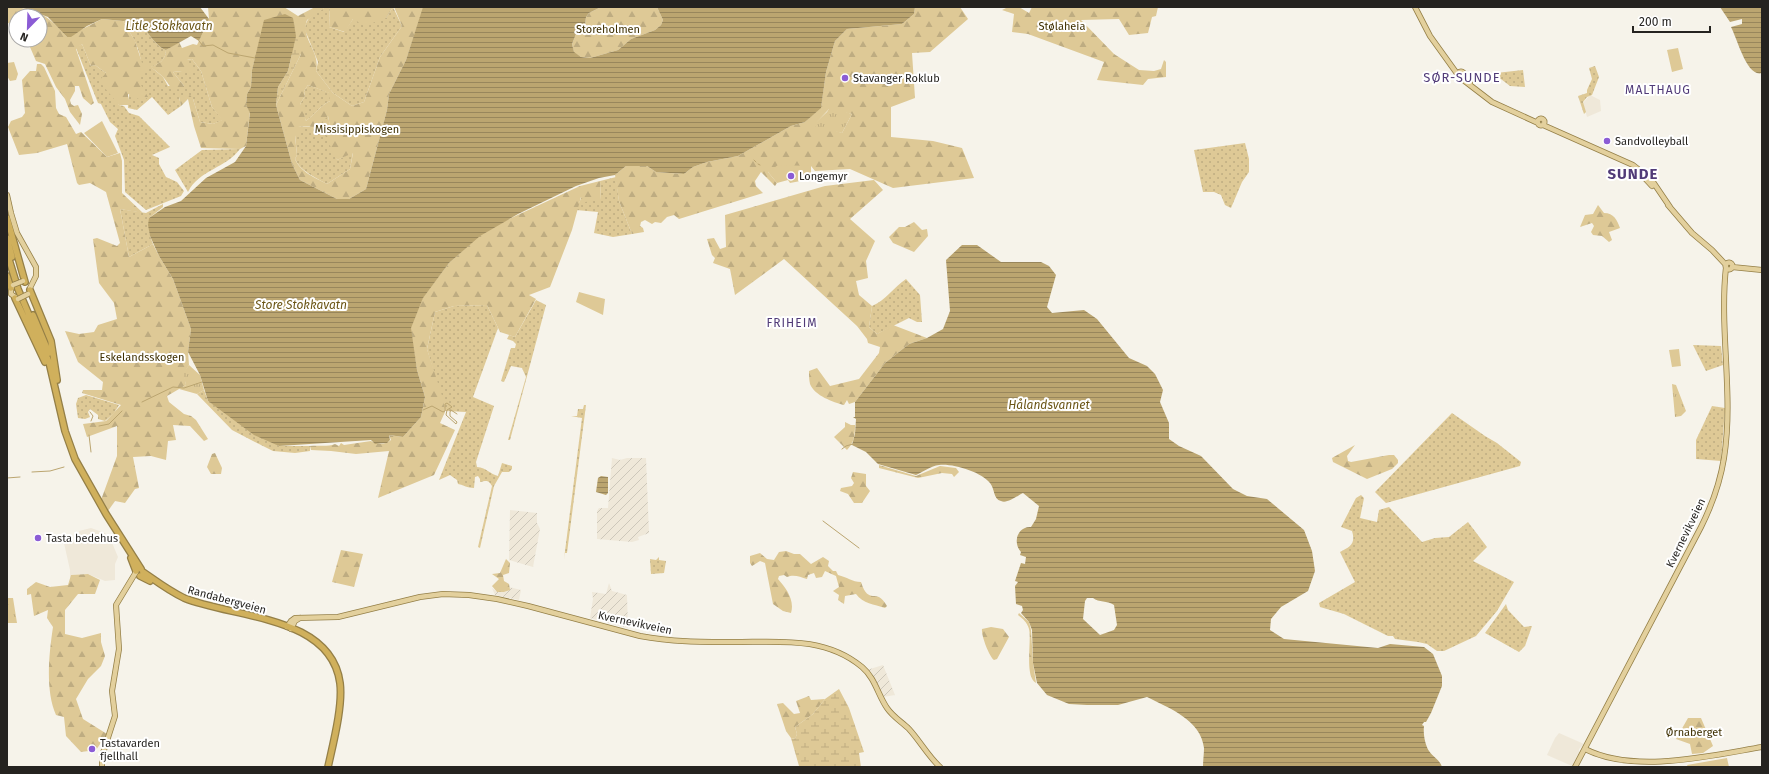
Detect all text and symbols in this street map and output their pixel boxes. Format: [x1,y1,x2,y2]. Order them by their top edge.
north arrow [8,8,48,48]
scale bar [1633,8,1710,34]
text: 200 m [1639,15,1672,29]
water label: Litle Stokkavatn [125,19,213,33]
park label: Stølaheia [1039,20,1085,33]
park label: Storeholmen [576,23,640,36]
text: N [18,29,30,44]
district label: SØR-SUNDE [1423,70,1501,85]
place label: Stavanger Roklub [853,72,940,85]
marker: Stavanger Roklub [840,73,850,83]
district label: MALTHAUG [1625,83,1691,97]
park label: Missisippiskogen [315,123,399,136]
place label: Sandvolleyball [1615,135,1688,148]
marker: Sandvolleyball [1602,136,1612,146]
district label: SUNDE [1608,165,1658,183]
place label: Longemyr [799,170,848,183]
marker: Longemyr [786,171,796,181]
water label: Store Stokkavatn [254,298,347,312]
district label: FRIHEIM [766,316,818,330]
park label: Eskelandsskogen [100,351,184,364]
water label: Hålandsvannet [1008,398,1090,412]
street label: Kvernevikveien [1664,496,1708,570]
place label: Tasta bedehus [46,532,118,545]
marker: Tasta bedehus [33,533,43,543]
street label: Randabergveien [186,583,268,617]
street label: Kvernevikveien [597,609,673,637]
park label: Ørnaberget [1666,726,1722,739]
place label: Tastavarden fjellhall [100,737,160,763]
marker: Tastavarden fjellhall [87,744,97,754]

